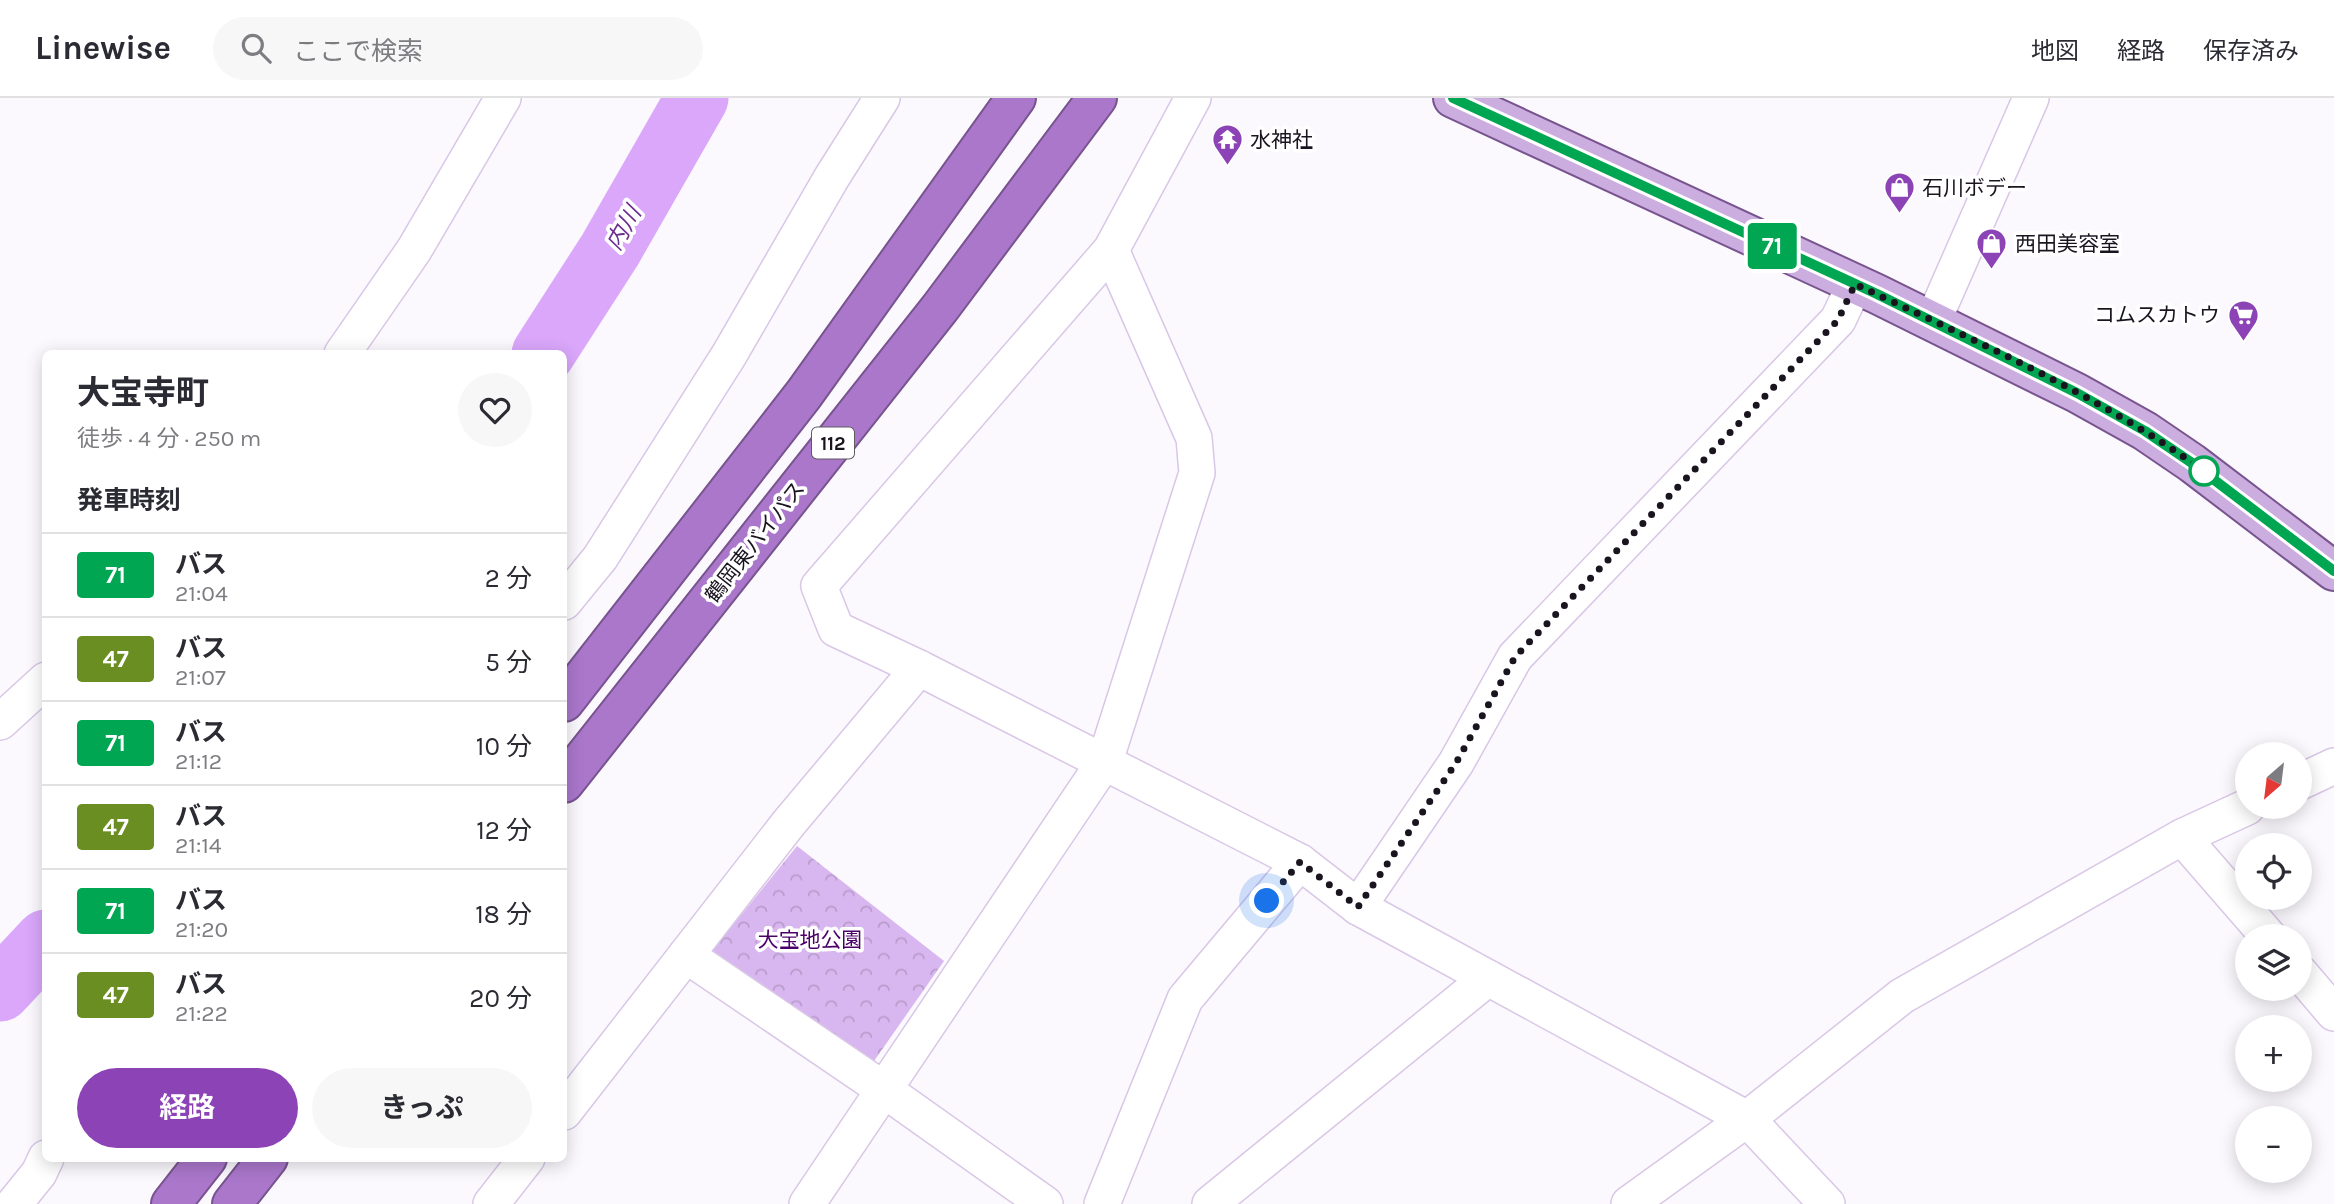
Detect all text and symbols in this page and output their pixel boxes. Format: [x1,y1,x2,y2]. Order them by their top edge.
search box [213,17,703,80]
text: Linewise [35,29,171,67]
icon: search [237,29,275,67]
text: ここで検索 [293,36,423,67]
text: 地図 [2031,37,2079,65]
text: 経路 [2117,37,2165,65]
text: 保存済み [2203,37,2299,65]
temple icon: 水神社 [1210,123,1244,167]
place label: 水神社 [1250,128,1313,152]
shop icon: 石川ボデー [1882,171,1916,215]
place label: 石川ボデー [1922,176,2027,200]
water label: 内川 [600,199,648,255]
line badge: 71 [1740,223,1803,269]
shop icon: 西田美容室 [1975,227,2009,271]
text: 71 [1762,232,1782,260]
place label: 西田美容室 [2015,232,2120,256]
supermarket icon: コムスカトウ [2226,298,2260,342]
place label: コムスカトウ [2094,303,2220,327]
button: heart [458,373,532,447]
text: 大宝寺町 [77,374,209,412]
text: 徒歩 · 4 分 · 250 m [77,425,261,452]
road number: 112 [812,428,854,458]
unlabelled marker [2189,456,2219,486]
street label: 鶴岡東バイパス [700,477,810,607]
text: 発車時刻 [77,485,181,516]
text: バス [175,549,227,580]
text: 71 [105,561,126,589]
text: 2 分 [485,563,532,594]
text: 21:04 [175,580,228,607]
text: バス [175,633,227,664]
text: 47 [102,645,129,673]
text: 5 分 [485,647,532,678]
text: 21:07 [175,664,226,691]
text: バス [175,717,227,748]
text: 71 [105,729,126,757]
text: 10 分 [476,731,532,762]
north arrow [2235,742,2312,819]
map controls [2235,742,2312,1183]
text: 21:12 [175,748,222,775]
text: バス [175,801,227,832]
text: 47 [102,813,129,841]
text: 12 分 [476,815,532,846]
text: 21:14 [175,832,222,859]
button: locate [2235,833,2312,910]
your location [1249,883,1284,918]
text: バス [175,885,227,916]
text: 71 [105,897,126,925]
text: 18 分 [475,899,532,930]
text: 21:20 [175,916,228,943]
button: layers [2235,924,2312,1001]
park label: 大宝地公園 [758,928,863,952]
text: バス [175,969,227,1000]
text: 47 [102,981,129,1009]
text: 20 分 [469,983,532,1014]
text: 21:22 [175,1000,228,1027]
button: + [2235,1015,2312,1092]
button: 経路 [77,1068,298,1148]
button: きっぷ [312,1068,532,1148]
button: − [2235,1106,2312,1183]

